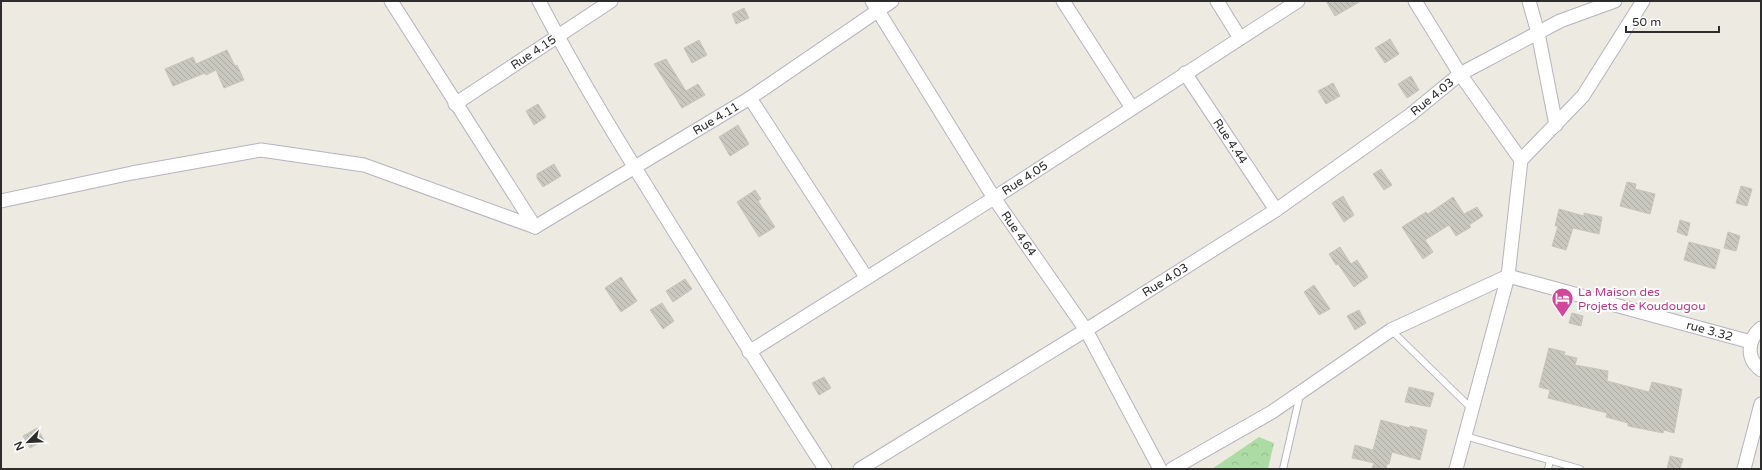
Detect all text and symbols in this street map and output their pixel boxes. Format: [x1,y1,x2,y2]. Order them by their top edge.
scale bar [1626,8,1719,34]
text: 50 m [1632,15,1661,29]
street label: Rue 4.15 [508,32,559,72]
street label: Rue 4.03 [1408,75,1457,119]
street label: Rue 4.11 [690,99,742,138]
street label: Rue 4.44 [1210,116,1251,167]
street label: Rue 4.05 [999,158,1050,198]
street label: Rue 4.64 [998,208,1039,259]
street label: Rue 4.03 [1140,260,1191,300]
place label: La Maison des Projets de Koudougou [1578,285,1705,313]
hotel icon: La Maison des Projets de Koudougou [1550,286,1576,319]
street label: rue 3.32 [1685,318,1735,344]
north arrow [8,422,48,462]
text: N [12,439,27,453]

